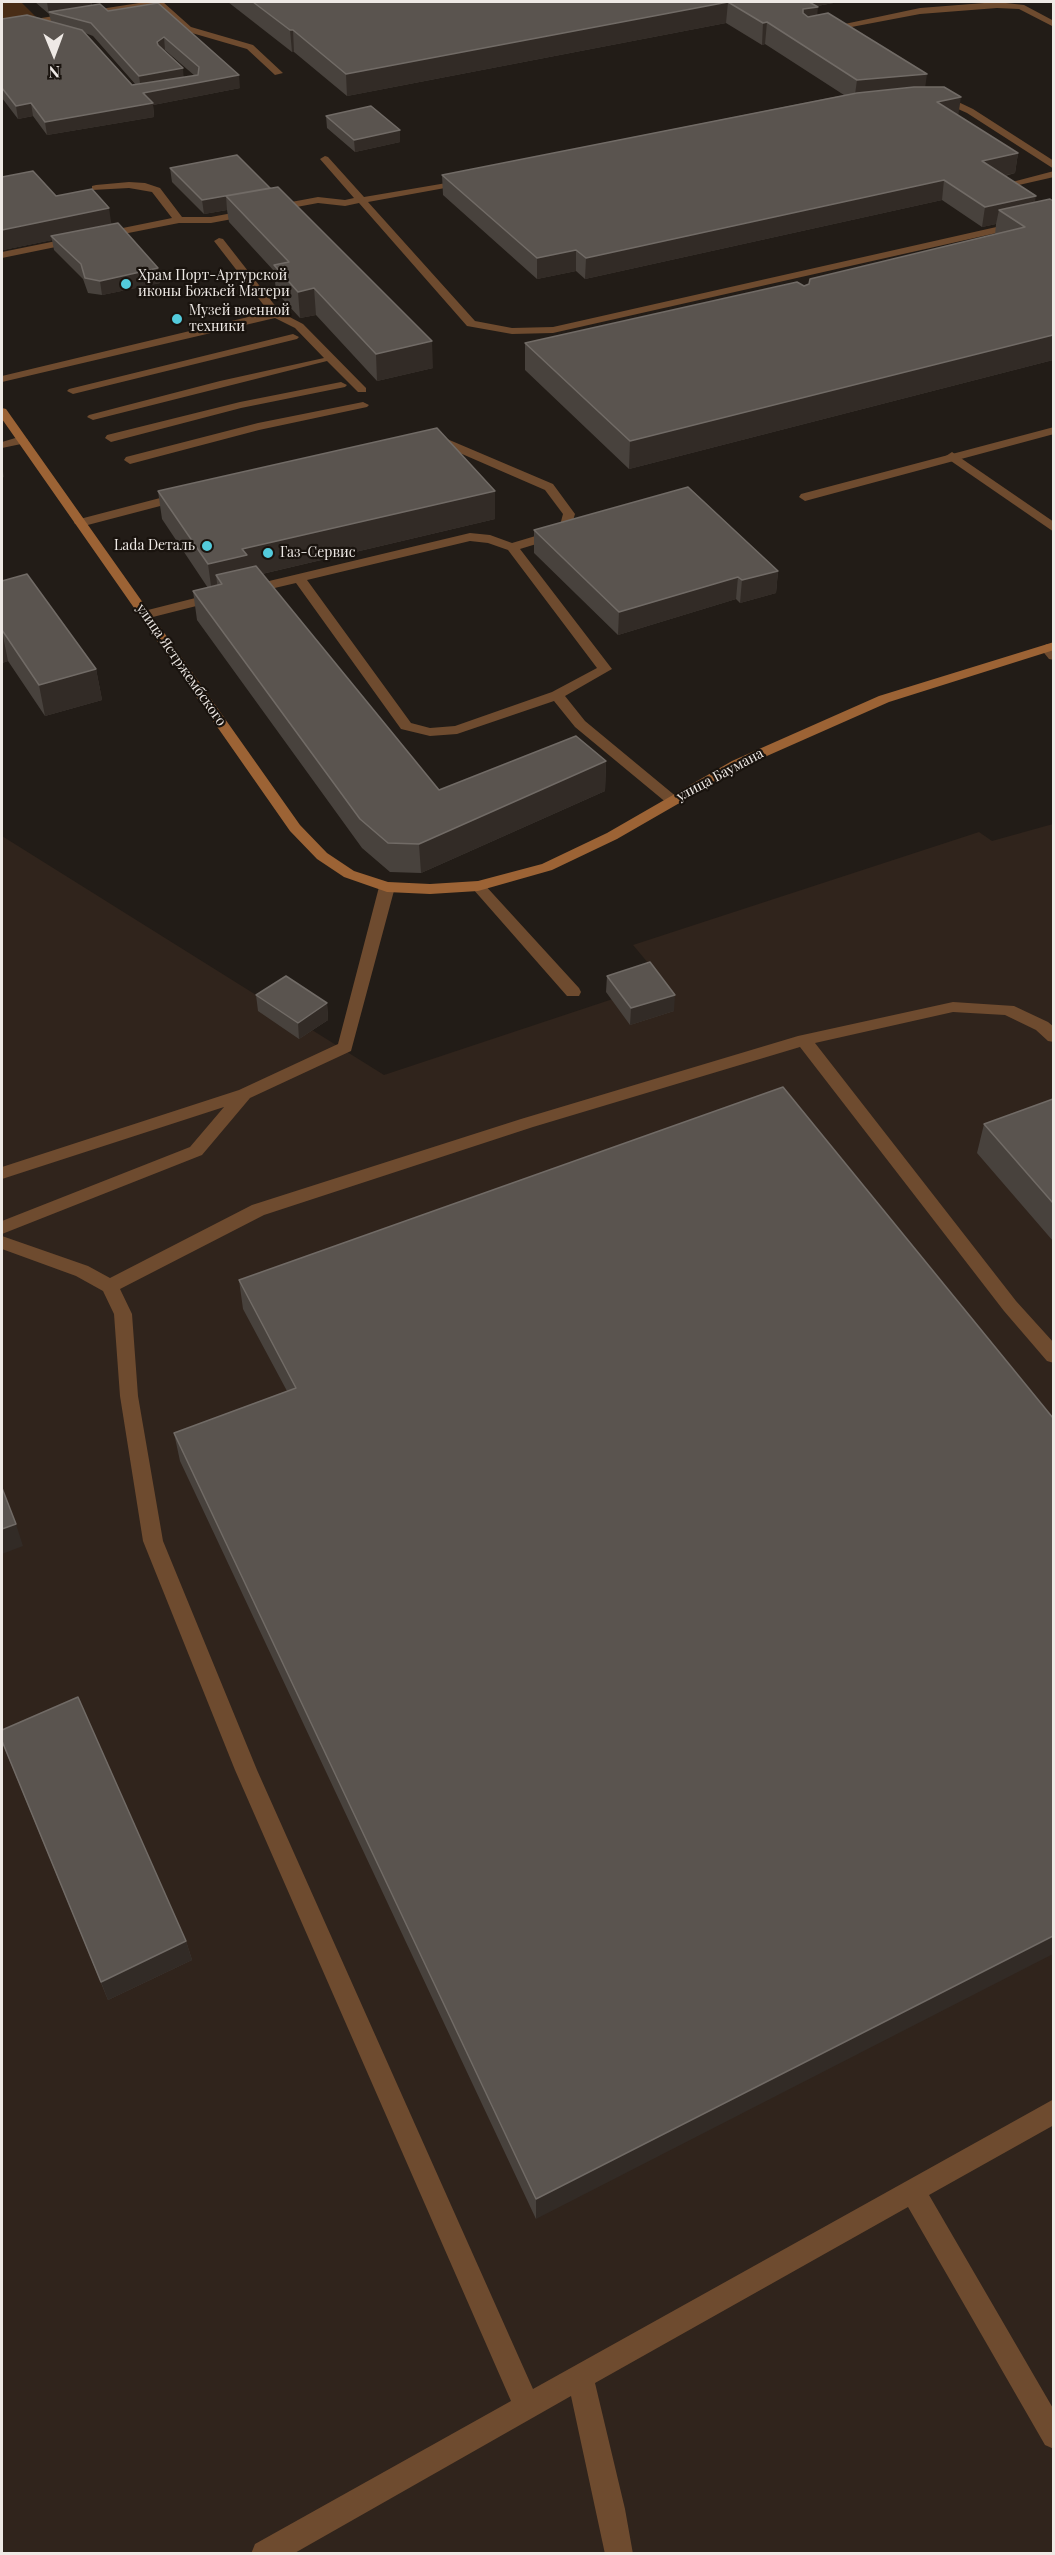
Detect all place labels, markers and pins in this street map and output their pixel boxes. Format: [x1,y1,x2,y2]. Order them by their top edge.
place label: Храм Порт-Артурской иконы Божьей Матери [138,268,290,300]
marker: Храм Порт-Артурской иконы Божьей Матери [119,277,133,291]
place label: Музей военной техники [189,303,290,336]
marker: Музей военной техники [170,312,184,326]
place label: Lada Dеталь [114,538,195,554]
marker: Lada Dеталь [200,539,214,553]
place label: Газ-Сервис [280,545,356,561]
marker: Газ-Сервис [261,546,275,560]

